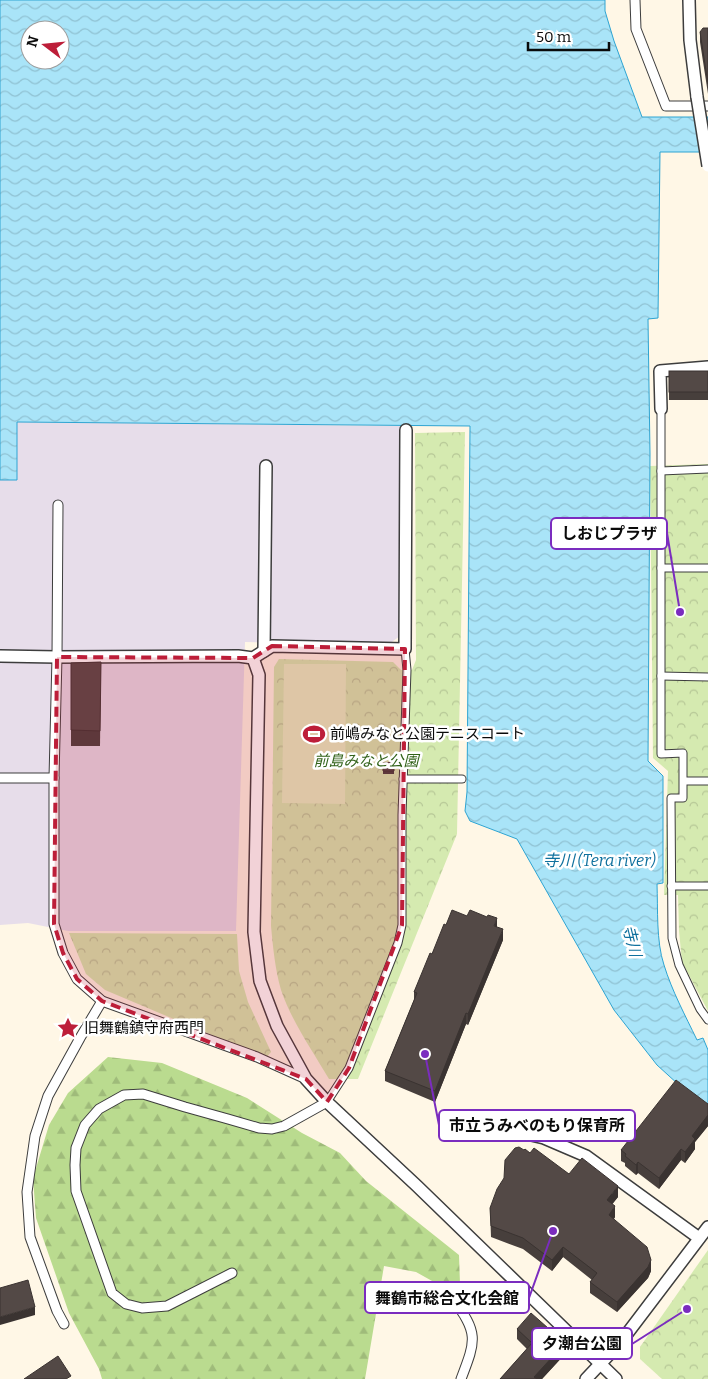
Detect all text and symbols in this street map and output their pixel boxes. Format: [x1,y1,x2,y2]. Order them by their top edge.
north arrow [20,20,70,70]
scale bar [528,20,609,52]
text: 50 m [536,28,572,46]
text: N [23,34,43,49]
callout: しおじプラザ [551,518,667,549]
text: しおじプラザ [561,524,657,543]
sports icon: 前嶋みなと公園テニスコート [301,721,327,747]
place label: 前嶋みなと公園テニスコート [330,725,525,743]
park label: 前島みなと公園 [313,752,420,770]
water label: 寺川 (Tera river) [543,851,656,870]
water label: 寺川 [619,923,646,961]
place icon: 旧舞鶴鎮守府西門 [55,1015,81,1041]
place label: 旧舞鶴鎮守府西門 [84,1019,204,1037]
callout: 市立うみべのもり保育所 [439,1110,635,1141]
text: 市立うみべのもり保育所 [449,1116,625,1135]
callout: 舞鶴市総合文化会館 [365,1282,529,1313]
text: 舞鶴市総合文化会館 [375,1289,519,1308]
callout: 夕潮台公園 [532,1328,632,1359]
text: 夕潮台公園 [542,1334,622,1353]

